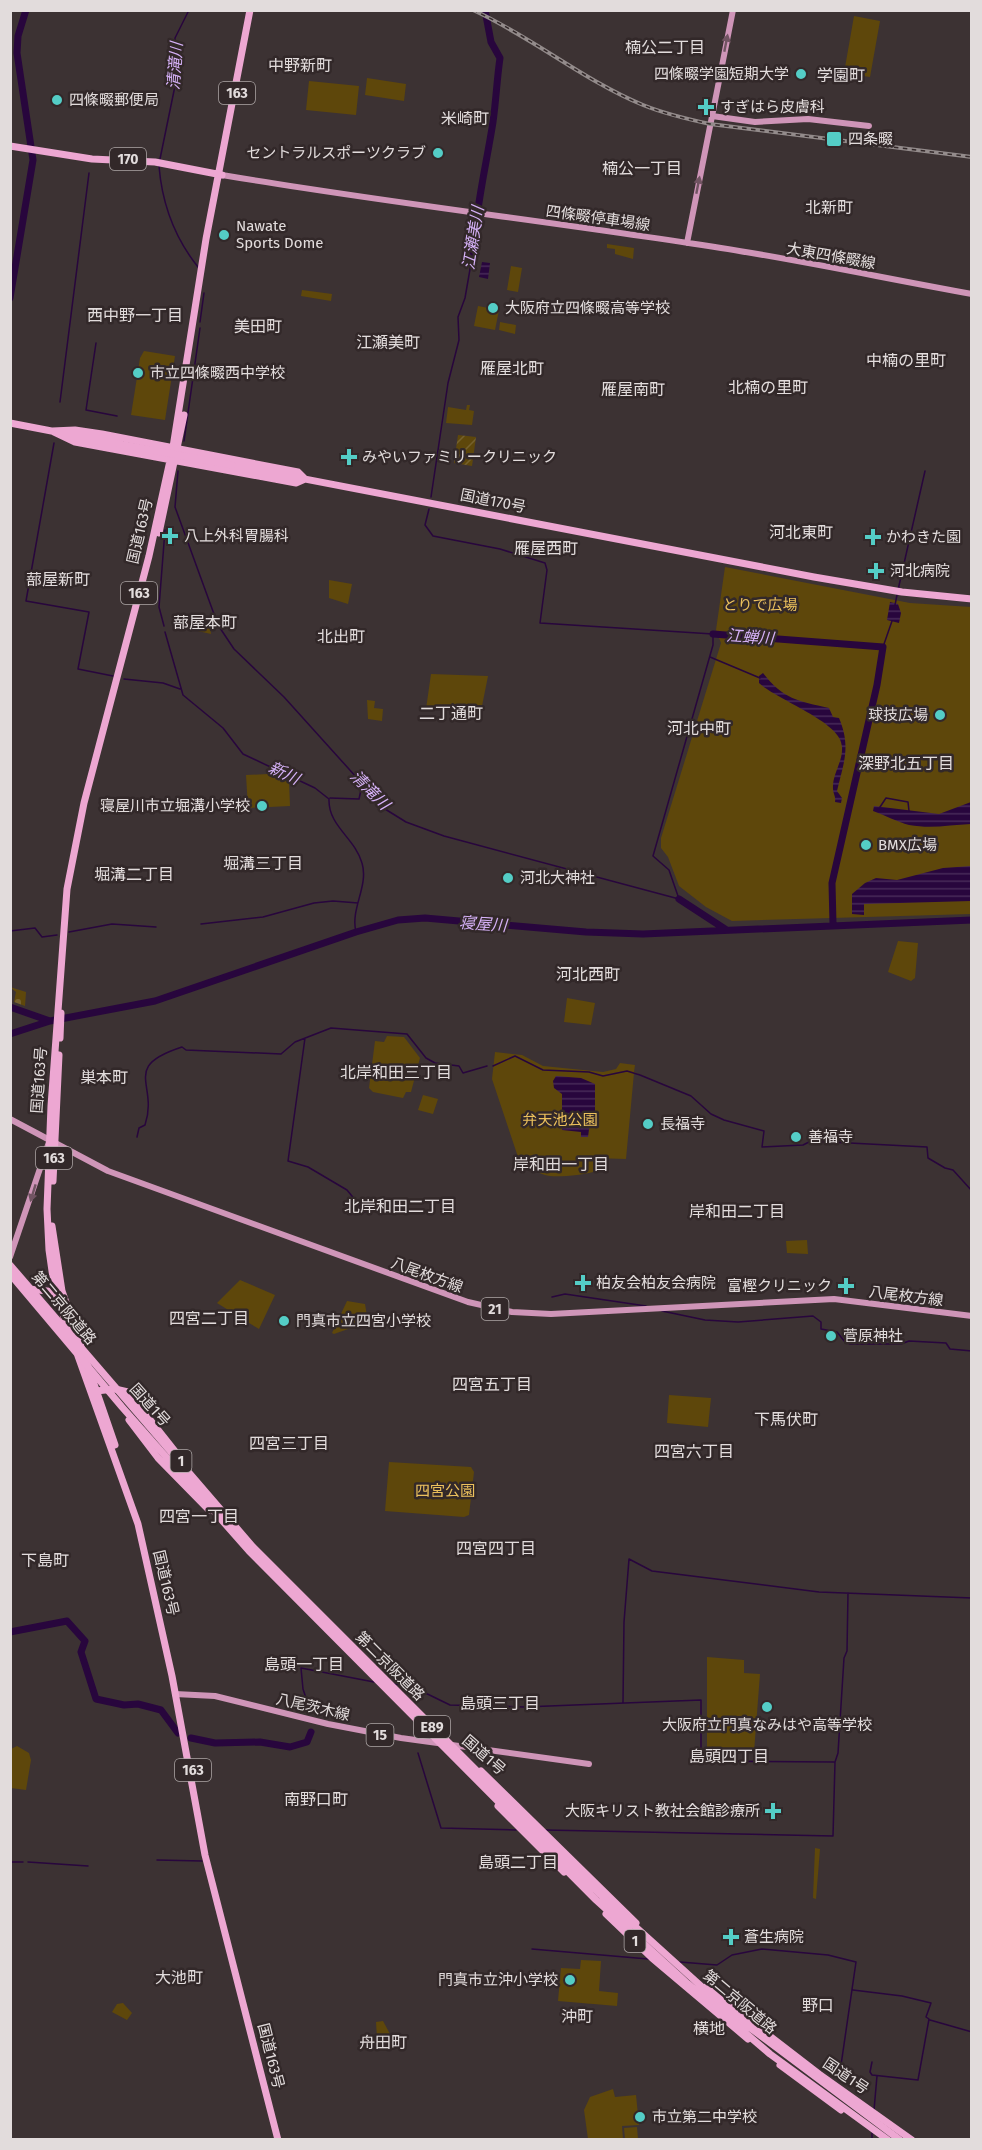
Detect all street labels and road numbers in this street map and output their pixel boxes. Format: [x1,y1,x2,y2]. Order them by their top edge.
road number: 163 [219,82,255,104]
road number: 170 [110,148,146,170]
street label: 四條畷停車場線 [545,202,651,234]
street label: 大東四條畷線 [785,239,877,273]
street label: 国道170号 [459,486,527,516]
street label: 国道163号 [124,496,156,566]
road number: 163 [121,582,157,604]
street label: 国道163号 [28,1046,50,1114]
road number: 163 [36,1147,72,1169]
street label: 八尾枚方線 [389,1254,465,1296]
street label: 第二京阪道路 [28,1268,100,1348]
street label: 八尾枚方線 [868,1282,944,1310]
road number: 21 [482,1298,508,1320]
street label: 国道1号 [126,1380,174,1430]
road number: 1 [170,1450,192,1472]
street label: 国道163号 [150,1548,182,1618]
street label: 第二京阪道路 [352,1628,428,1704]
street label: 八尾茨木線 [274,1690,352,1724]
road number: E89 [414,1716,450,1738]
road number: 15 [366,1724,394,1746]
street label: 国道1号 [459,1731,509,1779]
road number: 163 [175,1759,211,1781]
road number: 1 [624,1930,646,1952]
street label: 第二京阪道路 [700,1966,780,2038]
street label: 国道163号 [254,2021,288,2091]
street label: 国道1号 [820,2054,872,2098]

